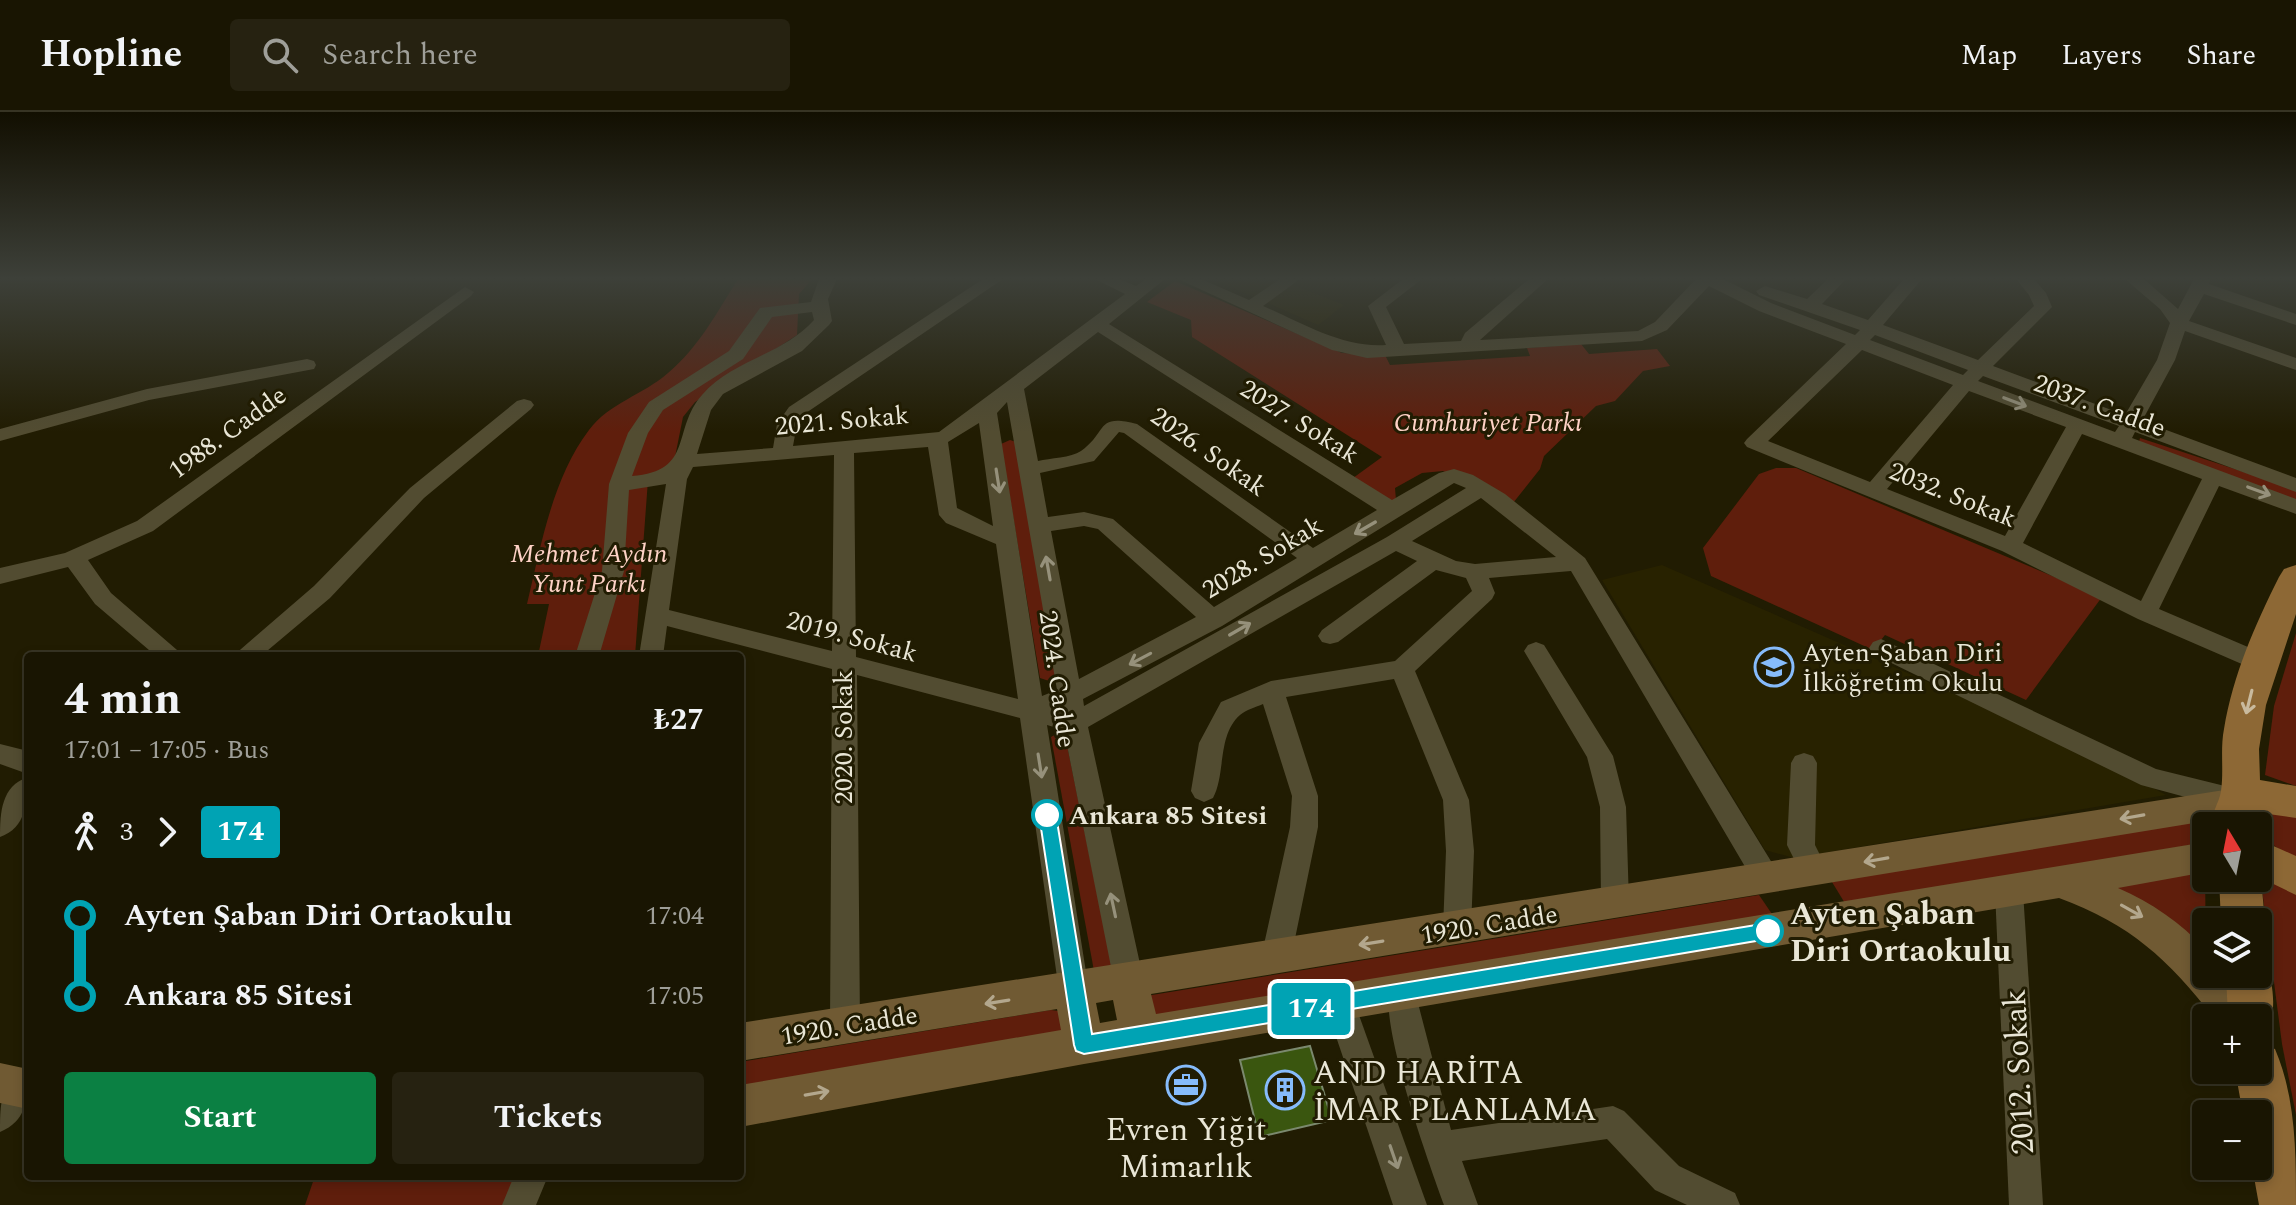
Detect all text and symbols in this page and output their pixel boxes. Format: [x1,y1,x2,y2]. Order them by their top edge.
search box [230,19,790,91]
text: Hopline [40,26,182,84]
text: Search here [322,32,478,78]
icon: search [258,33,302,77]
text: Map [1961,34,2017,77]
text: Layers [2061,34,2143,77]
text: Share [2187,34,2256,77]
street label: 2037. Cadde [2028,364,2171,448]
street label: 2027. Sokak [1232,369,1367,474]
street label: 1988. Cadde [160,376,295,490]
street label: 2021. Sokak [773,395,911,447]
one-way arrow [2002,396,2027,410]
street label: 2026. Sokak [1142,397,1275,507]
park label: Cumhuriyet Parkı [1394,403,1582,443]
street label: 2032. Sokak [1883,451,2023,539]
one-way arrow [992,467,1007,493]
one-way arrow [2246,485,2271,499]
street label: 2028. Sokak [1195,506,1330,610]
one-way arrow [1353,521,1377,536]
park label: Mehmet Aydın Yunt Parkı [510,534,668,604]
one-way arrow [1040,556,1055,581]
street label: 2019. Sokak [782,600,922,674]
street label: 2024. Cadde [1028,608,1086,750]
one-way arrow [1228,621,1252,636]
place label: Ayten-Şaban Diri İlköğretim Okulu [1802,633,2003,703]
school or university icon: Ayten-Şaban Diri İlköğretim Okulu [1753,646,1795,688]
one-way arrow [1129,651,1152,667]
text: 4 min [64,666,181,733]
street label: 2020. Sokak [824,670,864,804]
one-way arrow [2241,689,2256,715]
text: ₺27 [654,697,704,743]
text: 17:01 – 17:05 · Bus [64,730,269,770]
one-way arrow [1033,752,1048,778]
place label: Ankara 85 Sitesi [1069,796,1267,836]
marker: Ankara 85 Sitesi [1032,800,1062,830]
icon: walk [64,810,108,854]
icon: forward [145,810,189,854]
text: 174 [217,810,264,853]
one-way arrow [2120,810,2146,825]
text: 3 [120,812,133,852]
north arrow [2192,812,2272,892]
map controls [2192,812,2272,1180]
one-way arrow [1864,854,1889,869]
place label: Ayten Şaban Diri Ortaokulu [1790,890,2011,976]
text: Ayten Şaban Diri Ortaokulu [124,893,512,939]
one-way arrow [1105,893,1120,919]
street label: 1920. Cadde [1418,894,1561,956]
text: 17:04 [645,896,704,936]
one-way arrow [2120,903,2143,919]
button: layers [2192,908,2272,988]
marker: Ayten Şaban Diri Ortaokulu [1753,916,1783,946]
one-way arrow [1358,936,1384,951]
text: Ankara 85 Sitesi [124,973,353,1019]
text: 17:05 [645,976,704,1016]
line badge: 174 [1265,983,1357,1035]
text: 174 [1287,987,1335,1030]
street label: 2012. Sokak [1991,988,2048,1156]
street label: 1920. Cadde [778,995,921,1057]
one-way arrow [985,995,1010,1010]
button: + [2192,1004,2272,1084]
place label: AND HARİTA İMAR PLANLAMA [1313,1049,1597,1135]
office icon: Evren Yiğit Mimarlık [1165,1064,1207,1106]
building icon: AND HARİTA İMAR PLANLAMA [1264,1069,1306,1111]
button: Start [64,1072,376,1164]
button: Tickets [392,1072,704,1164]
one-way arrow [804,1084,829,1099]
button: − [2192,1100,2272,1180]
place label: Evren Yiğit Mimarlık [1105,1106,1267,1192]
one-way arrow [1387,1145,1402,1170]

